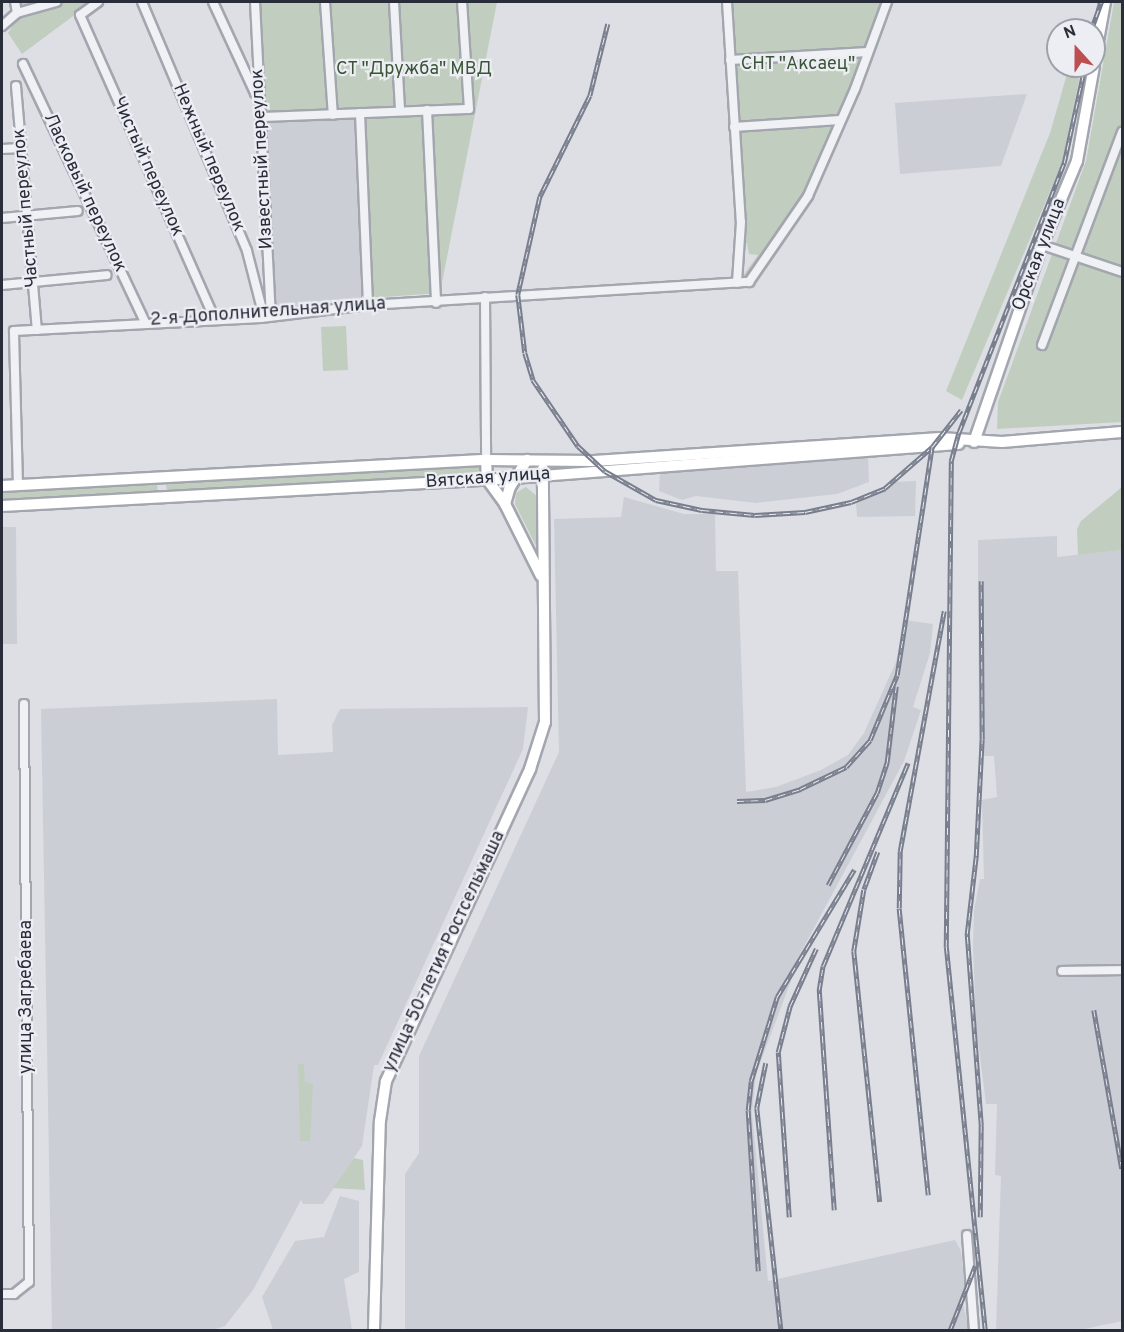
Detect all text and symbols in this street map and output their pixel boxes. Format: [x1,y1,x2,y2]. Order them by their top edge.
north arrow [1046,18,1106,78]
text: N [1061,22,1079,44]
park label: СНТ "Аксаец" [740,54,856,76]
park label: СТ "Дружба" МВД [336,59,492,81]
street label: Известный переулок [247,68,279,250]
street label: Нежный переулок [167,81,249,235]
street label: Чистый переулок [107,94,187,240]
street label: Ласковый переулок [38,110,130,276]
street label: Частный переулок [9,128,45,288]
street label: Орская улица [1009,196,1071,314]
street label: 2-я Дополнительная улица [150,294,386,332]
street label: Вятская улица [425,464,551,494]
street label: улица 50-летия Ростсельмаша [379,828,511,1076]
street label: улица Загребаева [16,920,38,1074]

